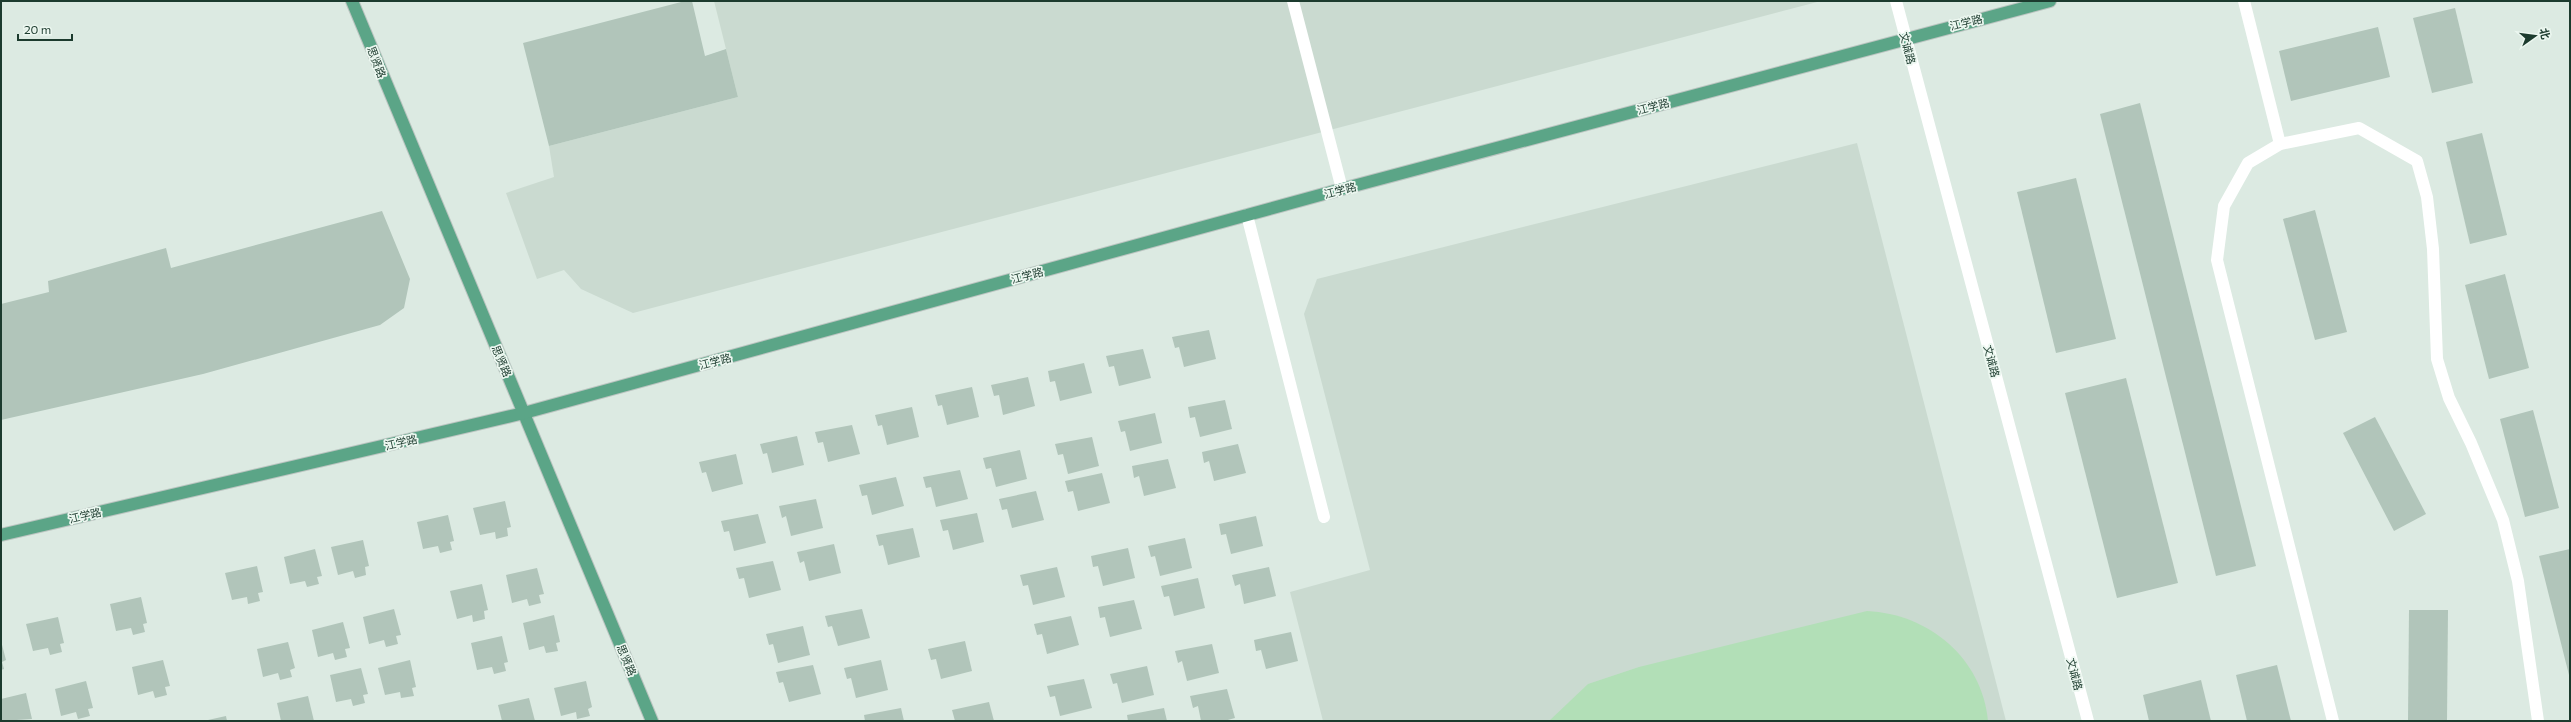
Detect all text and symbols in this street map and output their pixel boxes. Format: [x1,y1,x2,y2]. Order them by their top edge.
street label: 江学路 [1948,12,1984,32]
scale bar [18,16,72,42]
north arrow [2515,16,2555,56]
text: 20 m [24,22,51,36]
text: 北 [2538,27,2553,40]
street label: 文诚路 [1897,30,1919,66]
street label: 思贤路 [365,44,389,80]
street label: 江学路 [1635,95,1671,117]
street label: 江学路 [1322,179,1358,201]
street label: 江学路 [1009,264,1045,286]
street label: 思贤路 [490,343,514,379]
street label: 文诚路 [1981,343,2003,379]
street label: 江学路 [697,350,733,372]
street label: 江学路 [383,432,419,452]
street label: 江学路 [67,505,103,525]
street label: 思贤路 [615,642,639,678]
street label: 文诚路 [2064,656,2086,692]

